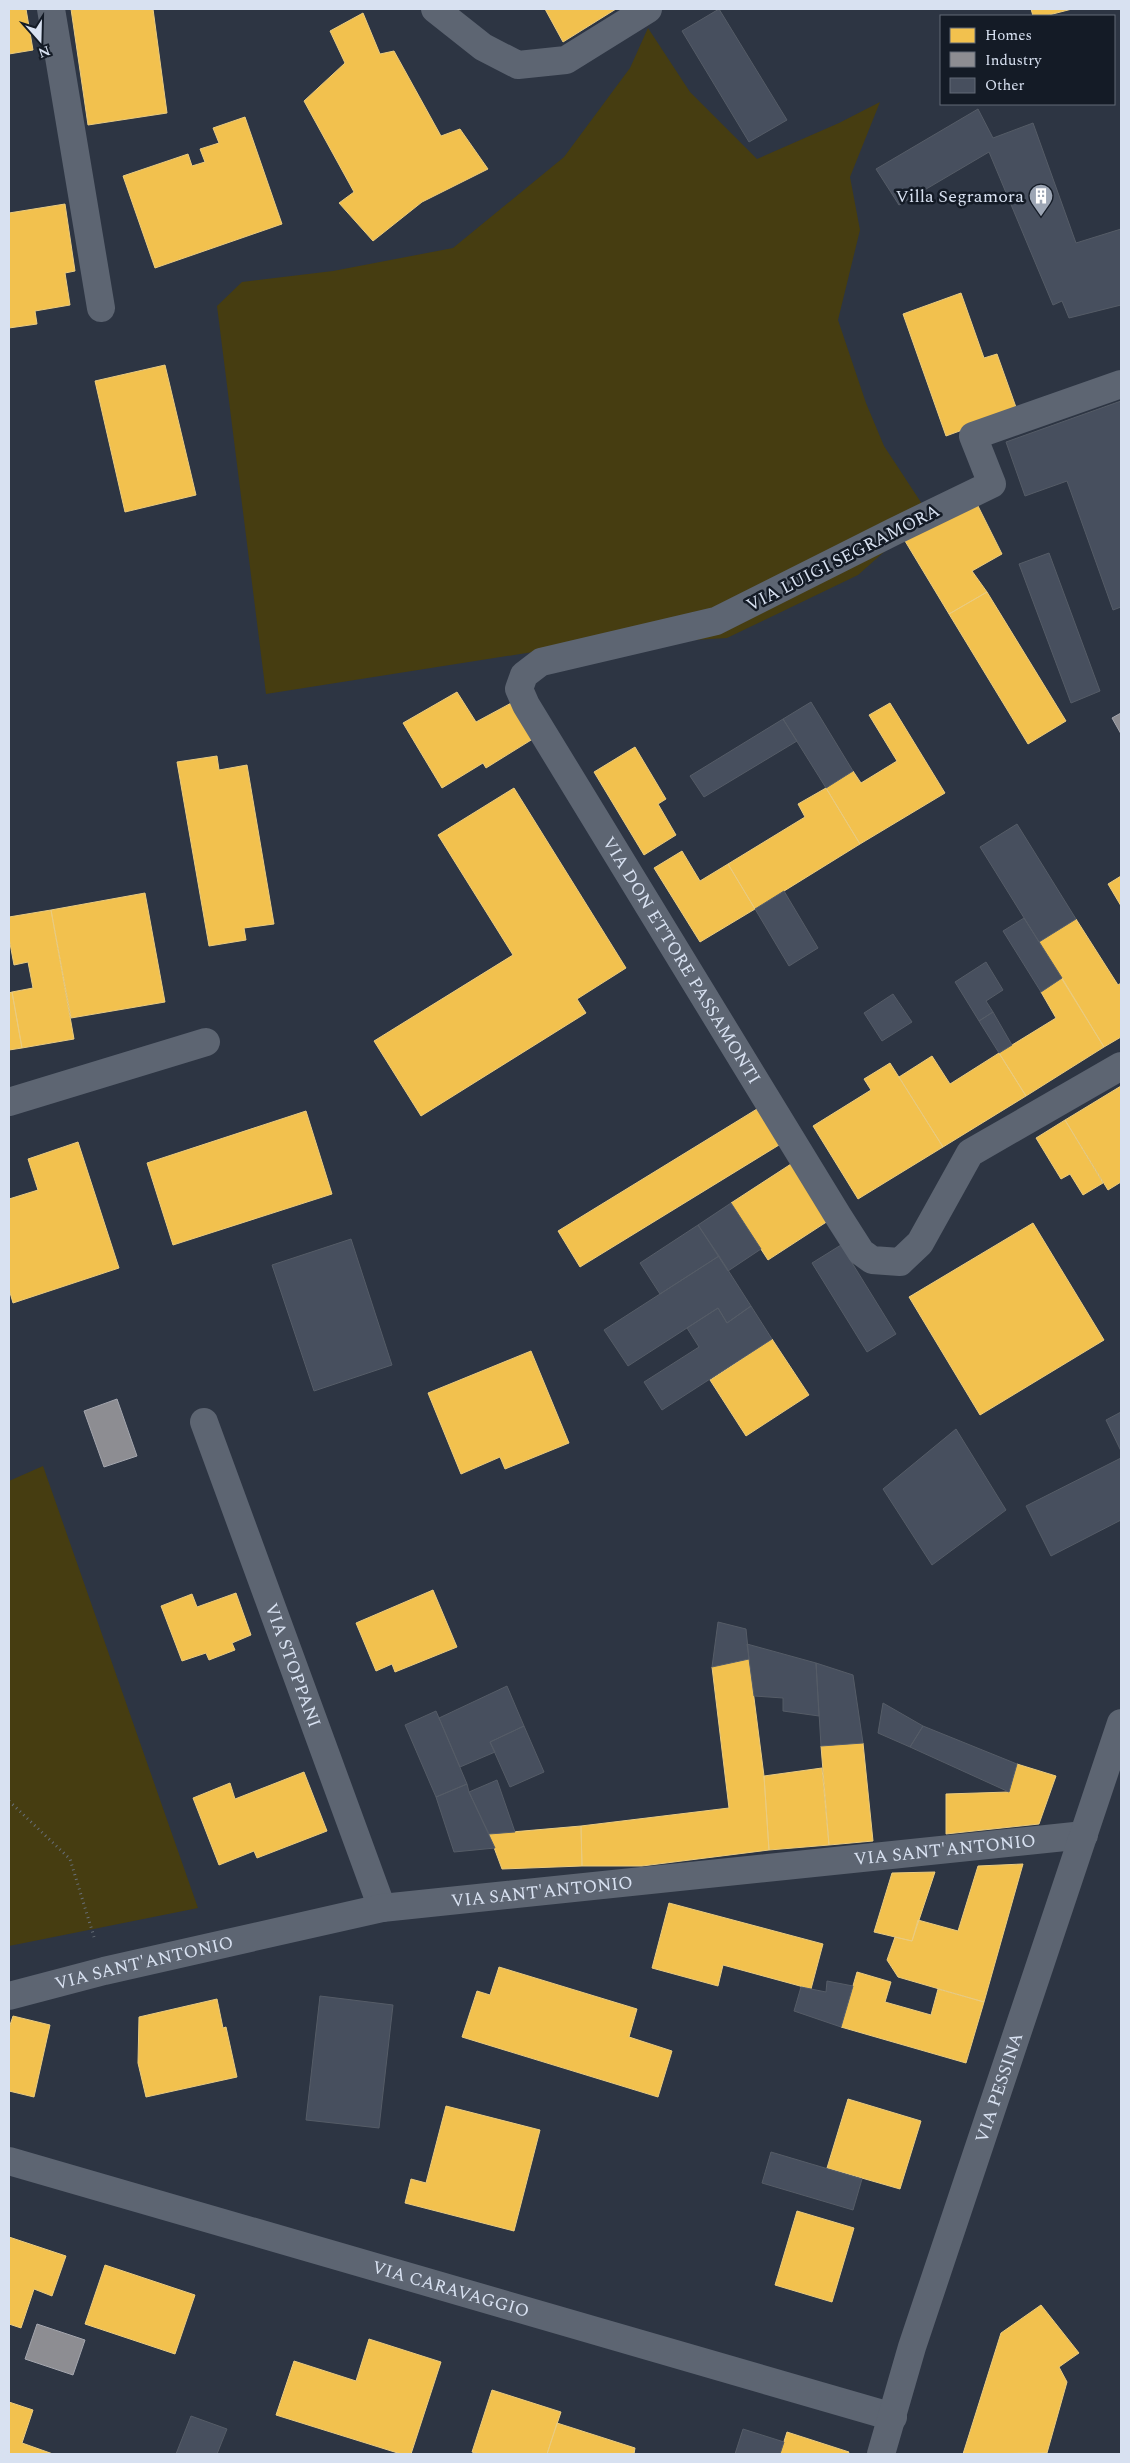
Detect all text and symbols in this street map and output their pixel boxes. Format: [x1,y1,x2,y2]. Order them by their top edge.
north arrow [15,15,65,65]
legend [940,15,1115,105]
text: Homes [985,24,1032,47]
text: N [35,40,53,64]
text: Industry [985,49,1042,72]
text: Other [985,74,1024,97]
place label: Villa Segramora [895,183,1024,210]
building icon: Villa Segramora [1028,183,1054,217]
street label: VIA LUIGI SEGRAMORA [742,497,944,619]
street label: VIA DON ETTORE PASSAMONTI [596,831,768,1089]
street label: VIA STOPPANI [258,1599,328,1731]
street label: VIA SANT'ANTONIO [852,1827,1037,1872]
street label: VIA SANT'ANTONIO [450,1869,634,1914]
street label: VIA SANT'ANTONIO [52,1929,236,1997]
street label: VIA PESSINA [968,2029,1030,2146]
street label: VIA CARAVAGGIO [369,2253,533,2325]

